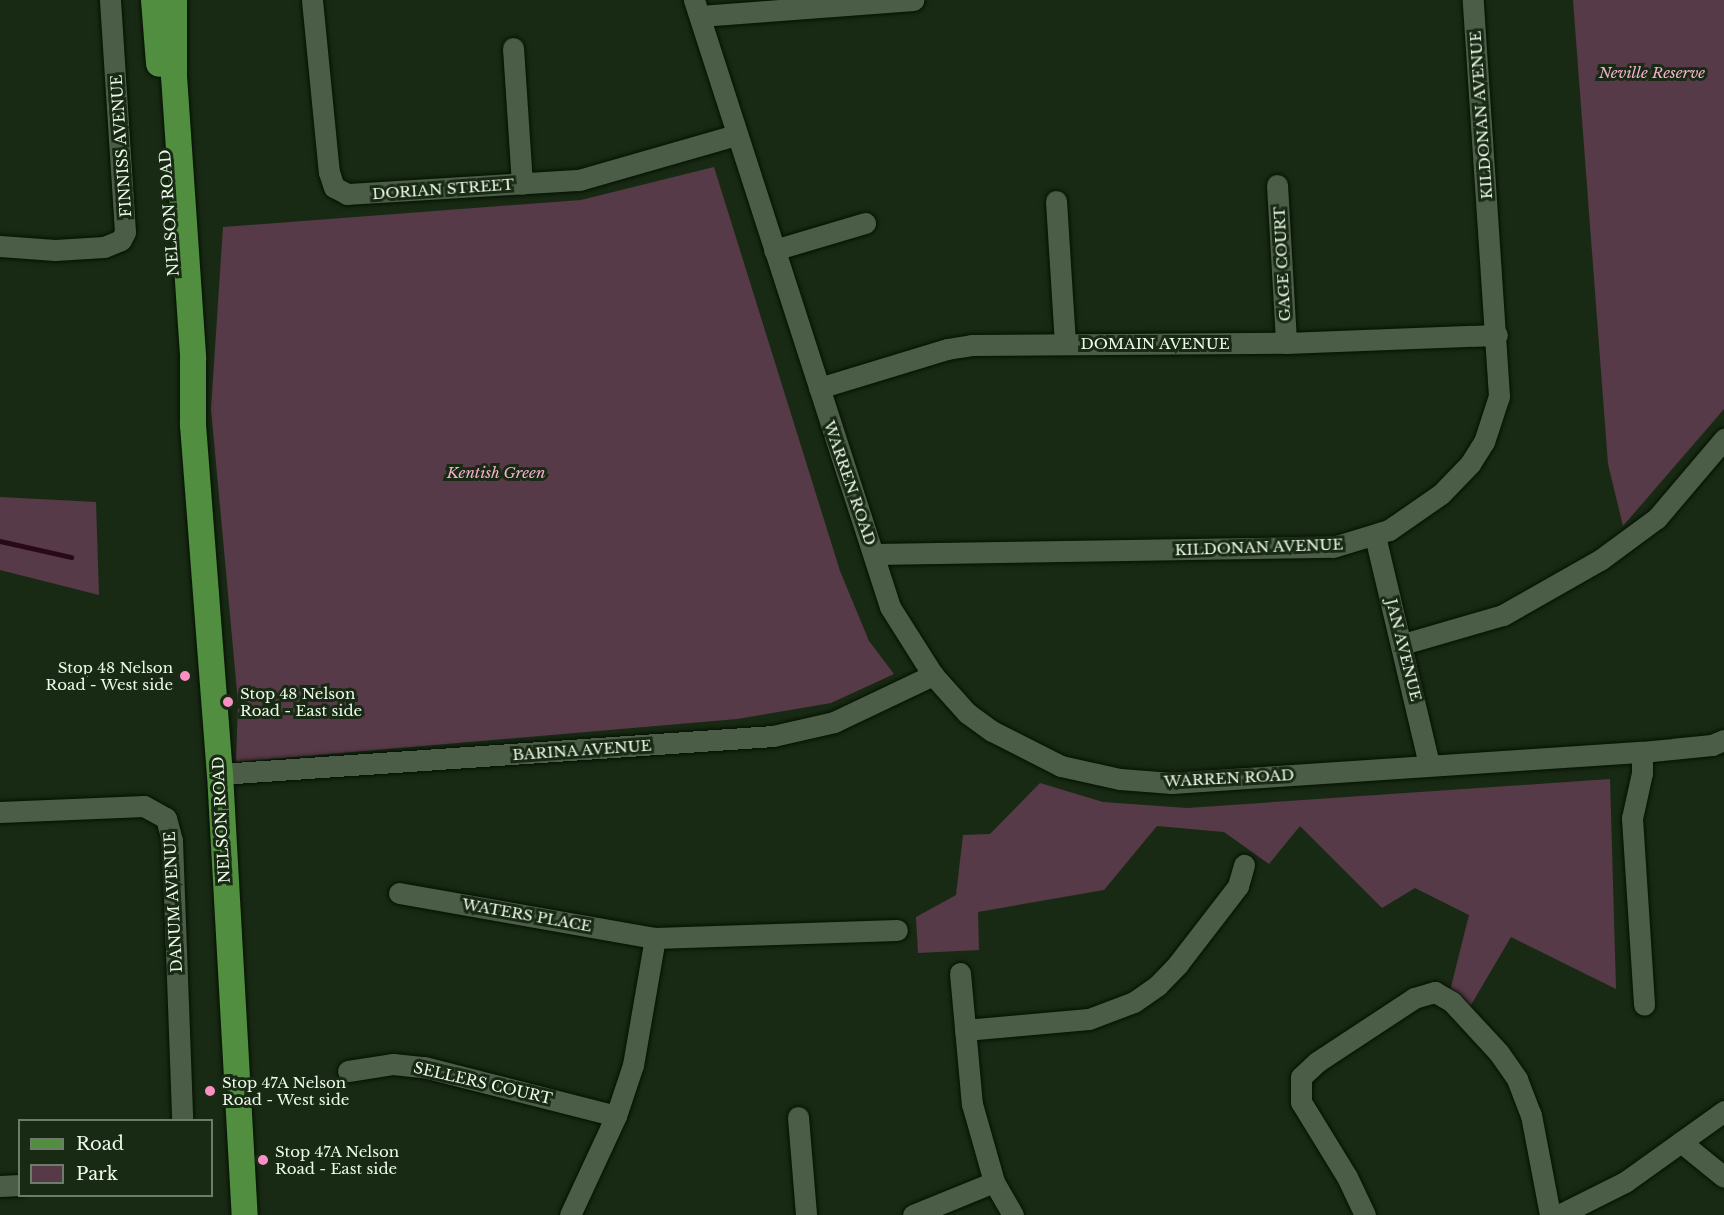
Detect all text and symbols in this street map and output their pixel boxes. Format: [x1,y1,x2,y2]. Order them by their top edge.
street label: KILDONAN AVENUE [1466,30,1496,200]
park label: Neville Reserve [1599,64,1705,82]
street label: FINNISS AVENUE [107,74,135,218]
street label: NELSON ROAD [156,149,182,277]
street label: DORIAN STREET [372,175,514,203]
street label: GAGE COURT [1270,206,1294,322]
street label: DOMAIN AVENUE [1080,335,1230,353]
street label: WARREN ROAD [820,418,880,548]
park label: Kentish Green [446,464,546,482]
street label: KILDONAN AVENUE [1174,535,1344,559]
street label: JAN AVENUE [1382,597,1426,703]
place label: Stop 48 Nelson Road - West side [45,658,173,693]
marker: Stop 48 Nelson Road - West side [178,669,192,683]
place label: Stop 48 Nelson Road - East side [240,684,362,719]
marker: Stop 48 Nelson Road - East side [221,695,235,709]
street label: BARINA AVENUE [511,736,653,764]
street label: NELSON ROAD [209,756,233,884]
street label: WARREN ROAD [1163,766,1295,790]
street label: DANUM AVENUE [160,831,186,973]
street label: WATERS PLACE [461,895,593,935]
street label: SELLERS COURT [412,1058,554,1108]
place label: Stop 47A Nelson Road - West side [222,1073,350,1108]
marker: Stop 47A Nelson Road - West side [203,1084,217,1098]
legend [18,1119,213,1197]
text: Road [76,1133,124,1155]
place label: Stop 47A Nelson Road - East side [275,1142,400,1177]
marker: Stop 47A Nelson Road - East side [256,1153,270,1167]
text: Park [76,1163,118,1185]

